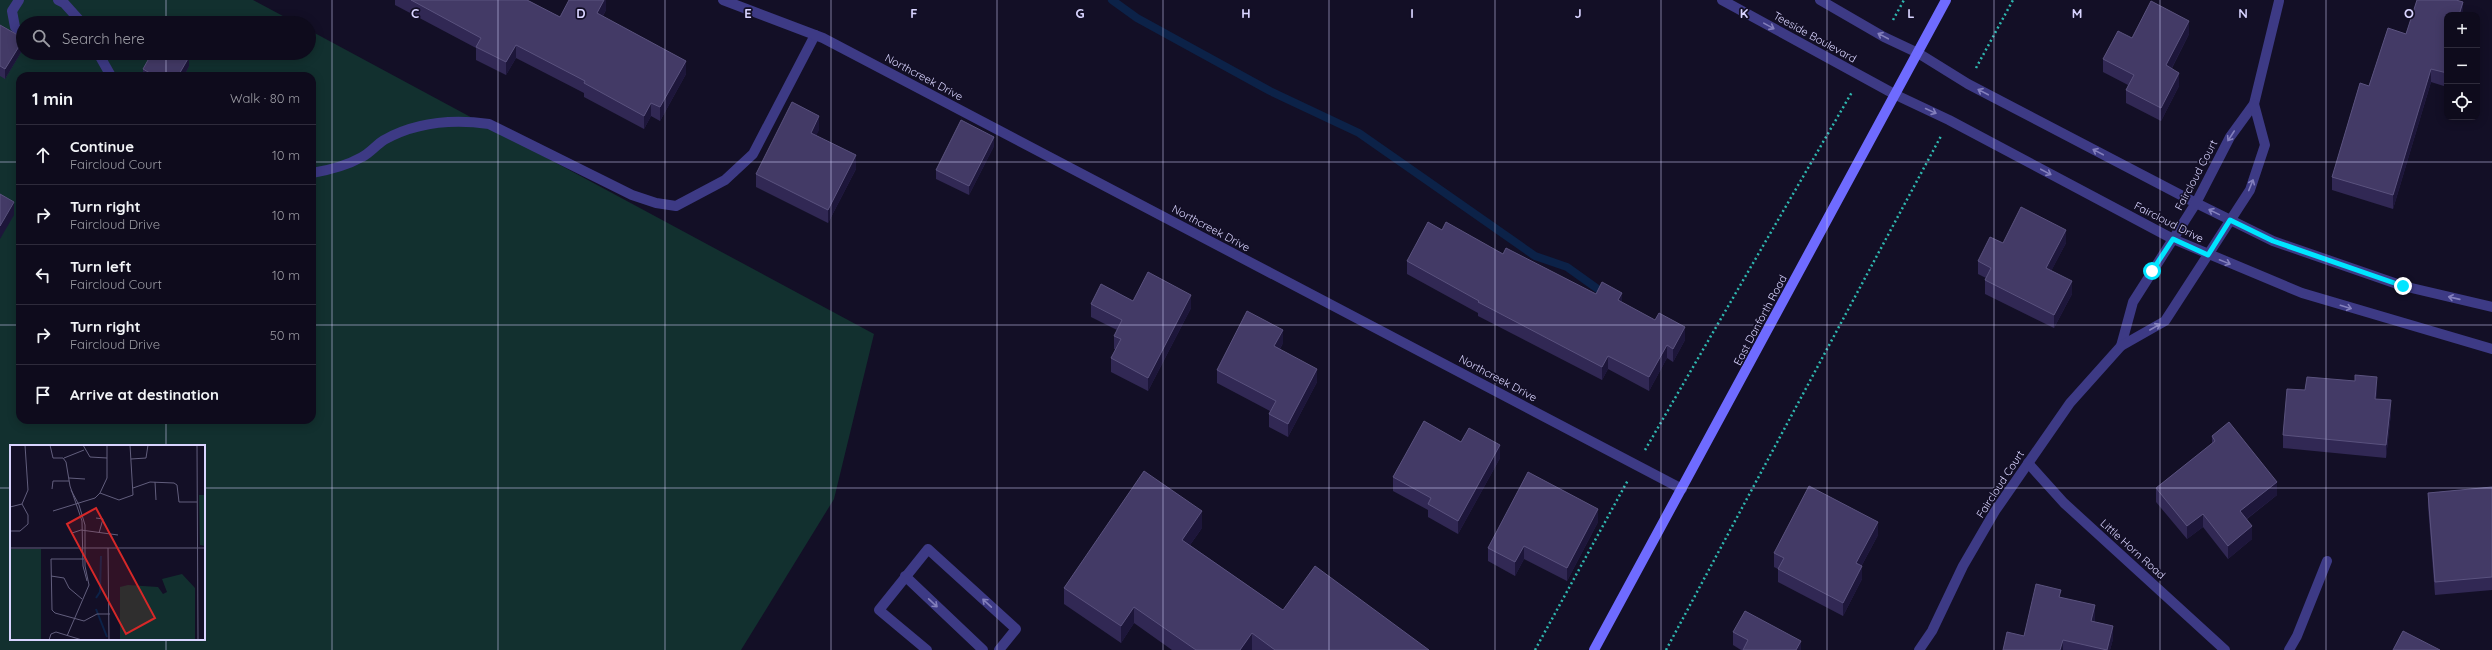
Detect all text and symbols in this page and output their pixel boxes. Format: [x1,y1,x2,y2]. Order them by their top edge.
text: C [411,5,419,21]
text: D [576,5,586,21]
text: E [744,5,752,21]
text: F [910,5,918,21]
text: G [1075,5,1085,21]
text: H [1241,5,1251,21]
text: I [1410,5,1414,21]
text: J [1574,5,1582,21]
text: K [1740,5,1749,21]
text: L [1907,5,1915,21]
text: M [2072,5,2082,21]
text: N [2238,5,2248,21]
text: O [2404,5,2414,21]
street label: Teeside Boulevard [1771,8,1859,66]
map controls [2444,12,2480,120]
button: + [2444,12,2480,48]
search box [16,16,316,60]
one-way arrow [1762,22,1774,30]
icon: search [30,27,52,49]
text: Search here [62,29,145,48]
one-way arrow [1877,32,1889,40]
button: − [2444,48,2480,84]
street label: Northcreek Drive [883,51,965,103]
button: locate [2444,84,2480,120]
text: 1 min [32,88,73,109]
one-way arrow [1977,88,1989,95]
text: Walk · 80 m [230,90,300,106]
one-way arrow [1925,108,1937,116]
one-way arrow [2227,130,2235,141]
text: Continue [70,137,134,156]
street label: Faircloud Court [2172,137,2221,213]
icon: ahead [32,144,54,166]
text: 10 m [272,147,300,163]
one-way arrow [2092,148,2104,156]
text: Faircloud Court [70,156,162,172]
one-way arrow [2040,168,2052,176]
one-way arrow [2247,180,2255,192]
text: Turn right [70,197,141,216]
street label: Faircloud Drive [2132,198,2206,246]
street label: Northcreek Drive [1170,202,1252,254]
icon: right [32,204,54,226]
text: 10 m [272,207,300,223]
one-way arrow [2208,208,2220,215]
text: Faircloud Drive [70,216,160,232]
text: Turn left [70,257,132,276]
one-way arrow [2218,258,2230,266]
route start [2143,262,2161,280]
icon: left [32,264,54,286]
text: 10 m [272,267,300,283]
street label: East Danforth Road [1730,272,1790,368]
text: Faircloud Court [70,276,162,292]
route end [2394,277,2412,295]
one-way arrow [2448,294,2461,302]
one-way arrow [2340,304,2353,311]
text: Turn right [70,317,141,336]
one-way arrow [2149,322,2161,330]
icon: right [32,324,54,346]
text: 50 m [270,327,300,343]
text: Faircloud Drive [70,336,160,352]
street label: Northcreek Drive [1457,352,1539,404]
icon: arrive [32,384,54,406]
text: Arrive at destination [70,385,219,404]
inset map [10,445,205,640]
street label: Faircloud Court [1973,447,2027,520]
street label: Little Horn Road [2098,516,2168,582]
one-way arrow [928,598,938,607]
one-way arrow [982,598,992,608]

